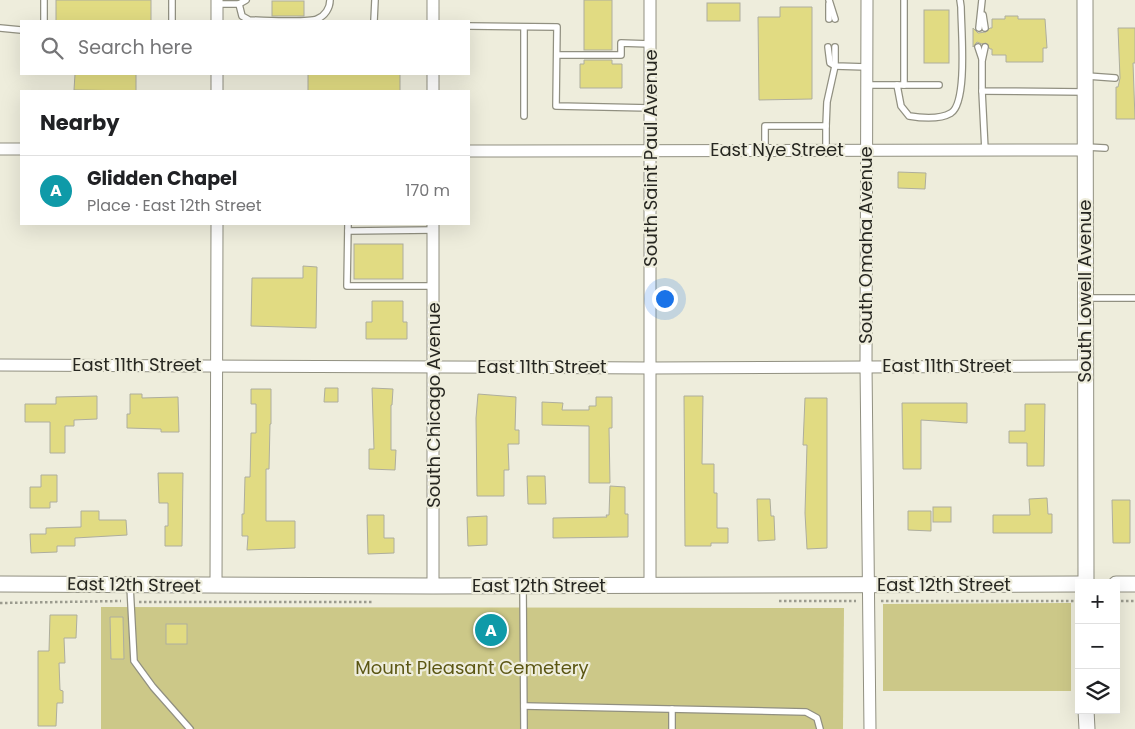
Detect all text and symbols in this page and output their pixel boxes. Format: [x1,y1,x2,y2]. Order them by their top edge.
search box [20,20,470,75]
icon: search [38,34,66,62]
text: Search here [78,34,192,61]
street label: South Saint Paul Avenue [638,49,663,267]
text: Nearby [40,108,120,137]
street label: East Nye Street [710,137,844,162]
street label: South Omaha Avenue [853,146,878,344]
text: Glidden Chapel [87,165,237,192]
text: A [50,179,62,202]
text: 170 m [405,179,450,202]
text: Place · East 12th Street [87,194,262,217]
street label: South Lowell Avenue [1072,200,1097,382]
your location [652,286,678,312]
street label: South Chicago Avenue [421,302,446,508]
street label: East 11th Street [72,352,202,377]
street label: East 11th Street [882,353,1012,378]
street label: East 11th Street [477,354,607,379]
street label: East 12th Street [67,571,201,598]
street label: East 12th Street [877,572,1011,597]
street label: East 12th Street [472,573,606,598]
map controls [1075,579,1120,714]
button: + [1075,579,1120,624]
pin: A [475,611,507,649]
button: − [1075,624,1120,669]
park label: Mount Pleasant Cemetery [355,655,589,680]
button: layers [1075,669,1120,714]

